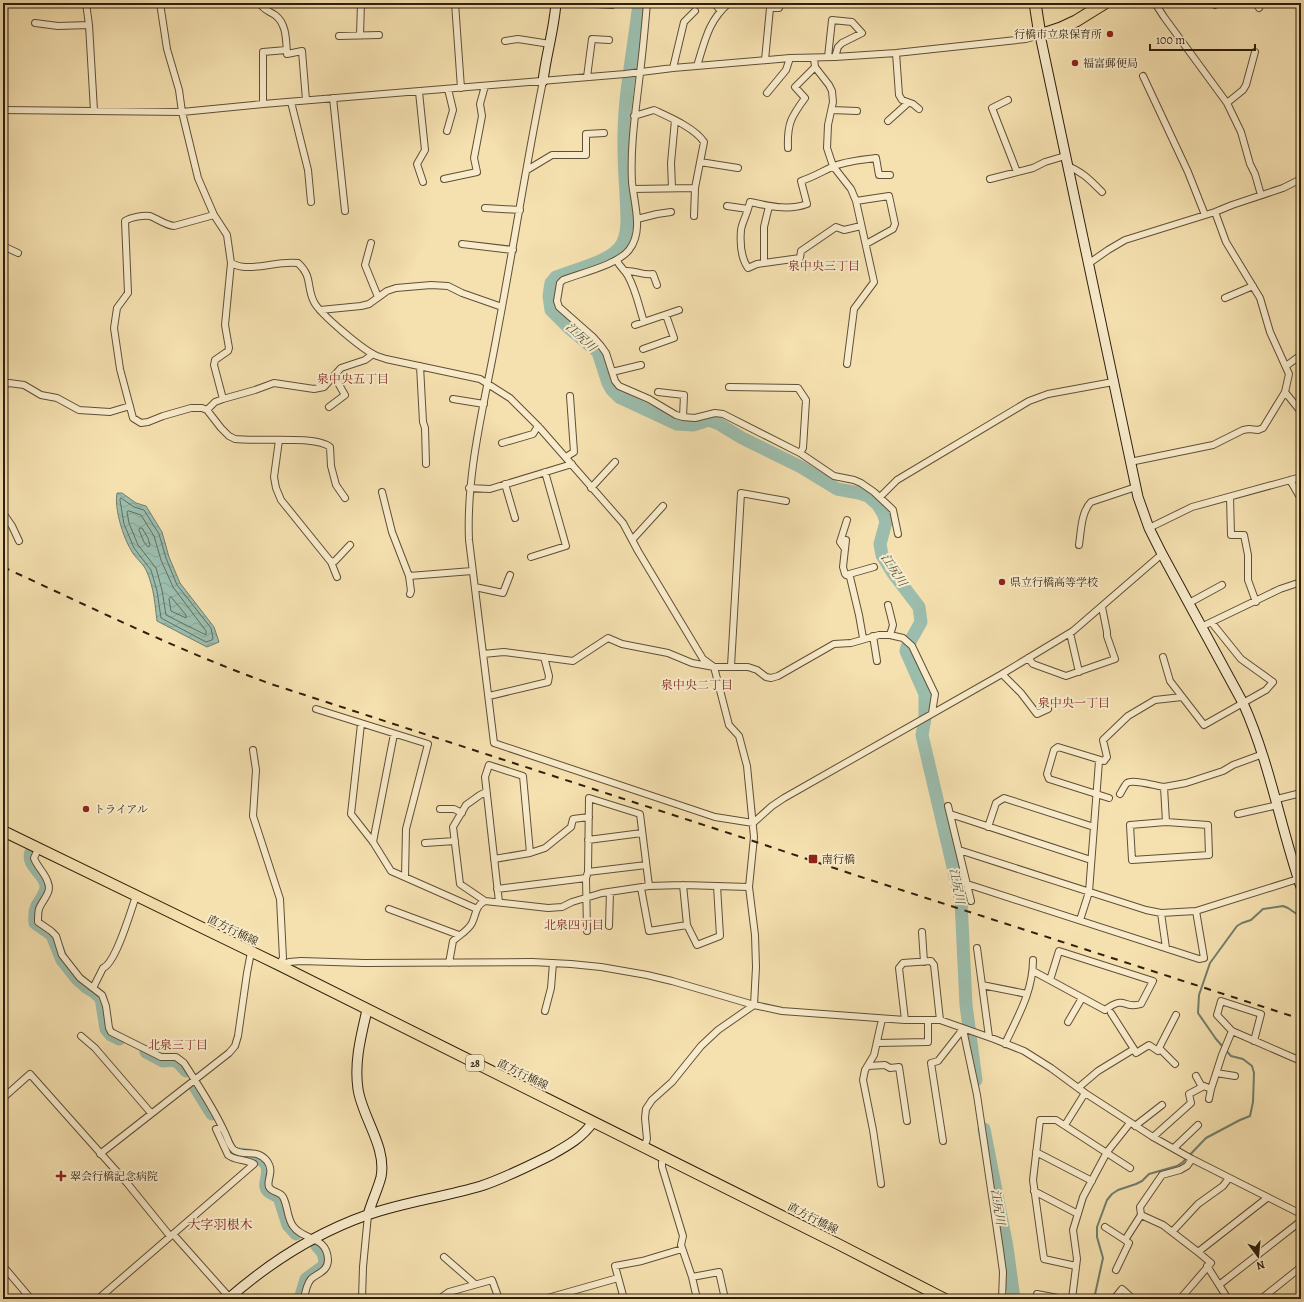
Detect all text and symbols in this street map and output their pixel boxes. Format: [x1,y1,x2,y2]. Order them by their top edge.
scale bar [1150,26,1255,52]
place label: 行橋市立泉保育所 [1014,27,1102,42]
marker: 行橋市立泉保育所 [1105,29,1115,39]
text: 100 m [1156,32,1185,48]
place label: 福富郵便局 [1083,56,1138,71]
marker: 福富郵便局 [1070,58,1080,68]
district label: 泉中央三丁目 [788,258,860,274]
water label: 江尻川 [562,319,601,356]
district label: 泉中央五丁目 [317,371,389,387]
water label: 江尻川 [877,551,912,591]
place label: 県立行橋高等学校 [1010,575,1098,590]
marker: 県立行橋高等学校 [997,577,1007,587]
district label: 泉中央二丁目 [661,677,733,693]
district label: 泉中央一丁目 [1038,695,1110,711]
place label: トライアル [94,802,148,817]
marker: トライアル [81,804,91,814]
place label: 南行橋 [822,852,855,867]
marker: 南行橋 [807,853,819,865]
water label: 江尻川 [946,867,969,907]
street label: 直方行橋線 [205,912,261,949]
district label: 北泉四丁目 [544,917,604,933]
district label: 北泉三丁目 [148,1037,208,1053]
road number: 28 [466,1055,484,1071]
street label: 直方行橋線 [495,1056,551,1093]
place label: 翠会行橋記念病院 [70,1169,158,1184]
marker: 翠会行橋記念病院 [55,1170,67,1182]
water label: 江尻川 [987,1188,1009,1228]
street label: 直方行橋線 [785,1199,841,1238]
district label: 大字羽根木 [187,1216,253,1233]
north arrow [1238,1236,1278,1276]
text: N [1255,1257,1267,1273]

